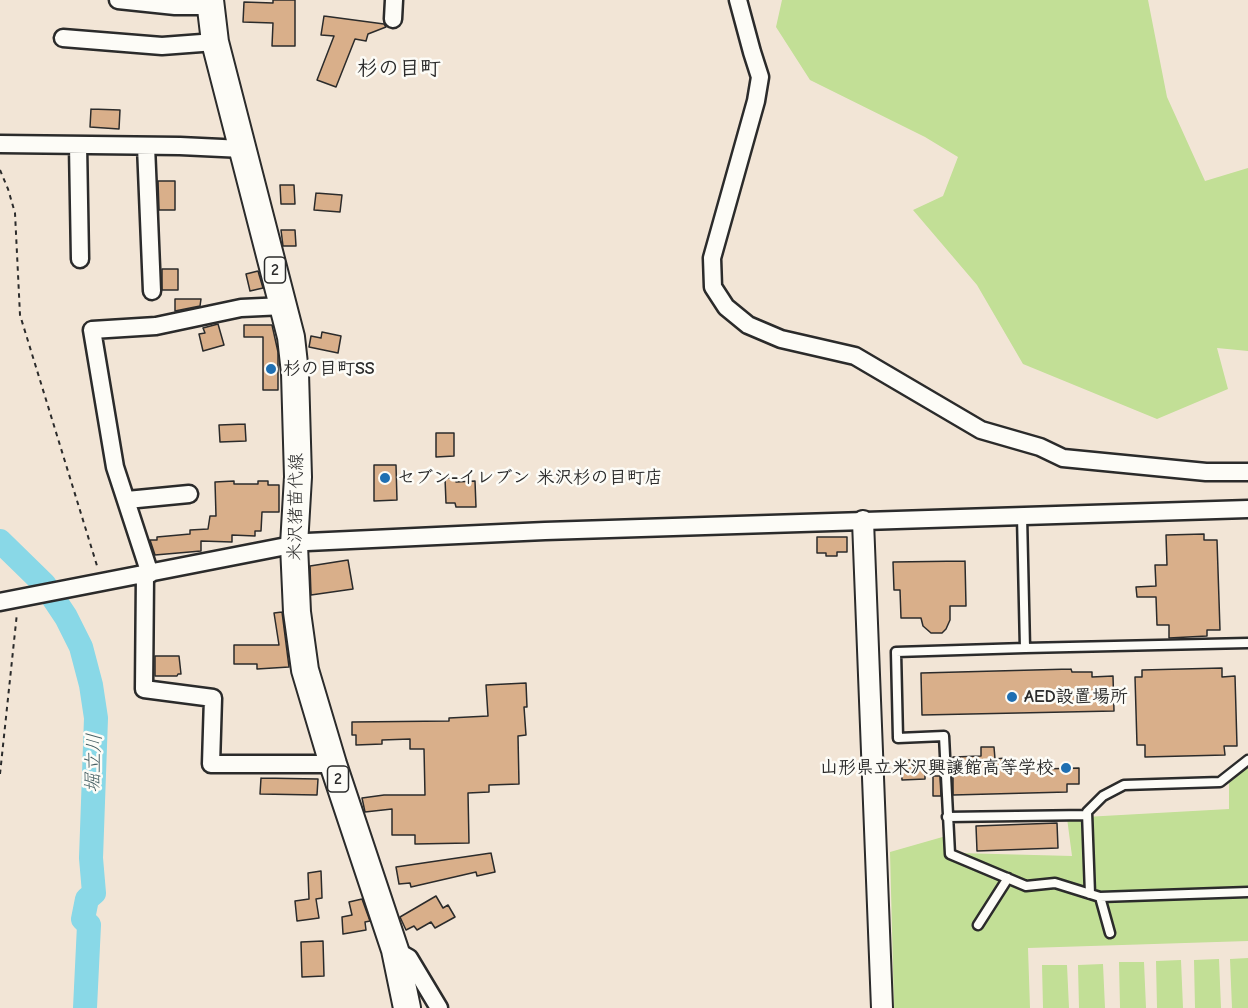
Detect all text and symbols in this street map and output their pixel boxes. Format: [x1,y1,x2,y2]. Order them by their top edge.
district label: 杉の目町 [357,56,441,82]
road number: 2 [264,257,286,283]
place label: 杉の目町SS [283,358,375,380]
marker: 杉の目町SS [264,362,278,376]
street label: 米沢猪苗代線 [284,453,308,561]
place label: セブン-イレブン 米沢杉の目町店 [397,467,663,489]
marker: セブン-イレブン 米沢杉の目町店 [378,471,392,485]
place label: AED設置場所 [1024,686,1128,708]
marker: AED設置場所 [1005,690,1019,704]
water label: 堀立川 [81,733,107,793]
place label: 山形県立米沢興譲館高等学校 [820,757,1054,779]
marker: 山形県立米沢興譲館高等学校 [1059,761,1073,775]
road number: 2 [328,766,348,792]

